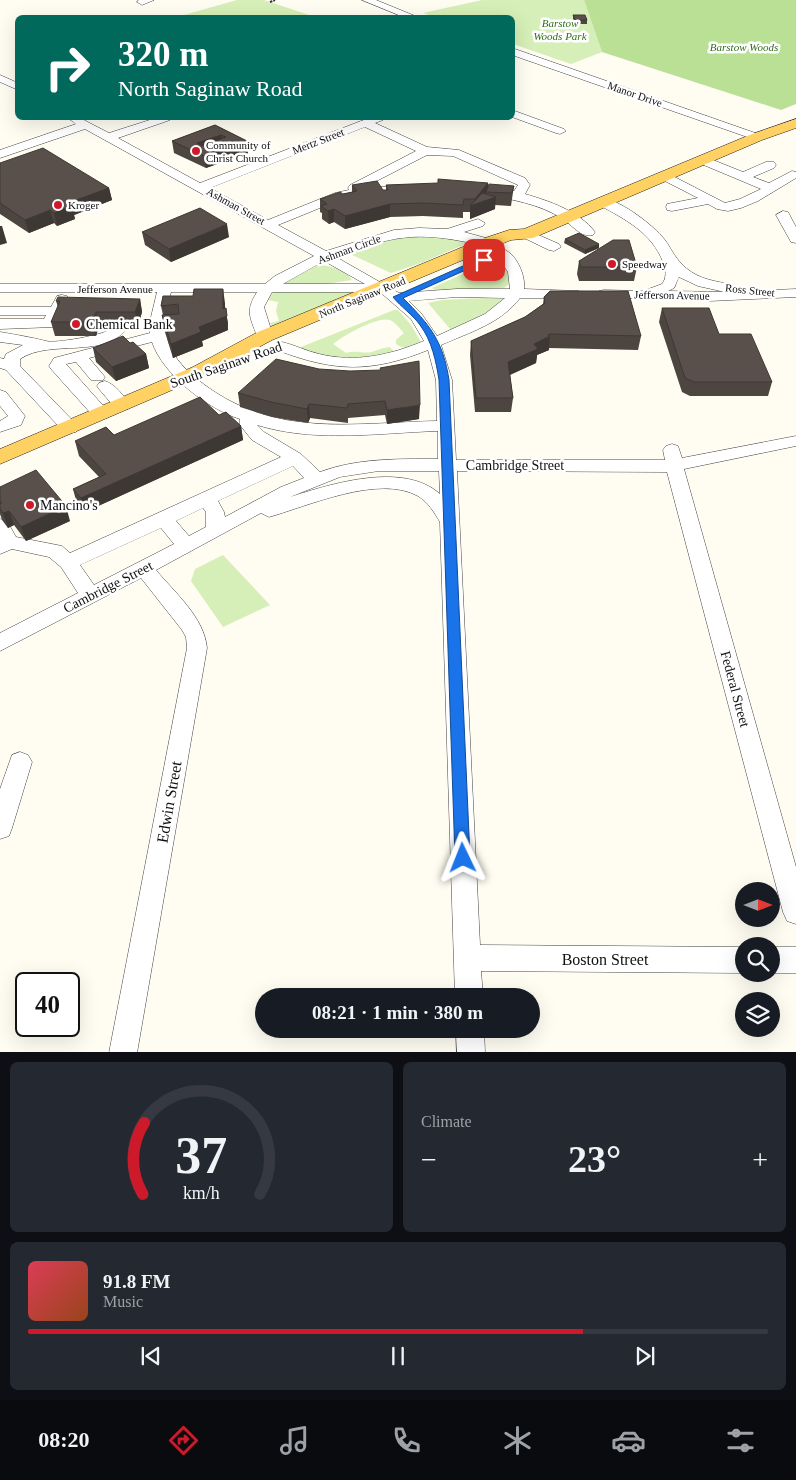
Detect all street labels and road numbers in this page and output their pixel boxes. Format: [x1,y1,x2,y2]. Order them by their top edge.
street label: Manor Drive [606,79,664,109]
street label: Mertz Street [290,126,346,156]
street label: Ashman Street [205,185,267,227]
street label: Ashman Circle [316,232,382,266]
street label: North Saginaw Road [317,274,407,320]
street label: Ross Street [725,281,775,299]
street label: Jefferson Avenue [77,283,153,295]
street label: Jefferson Avenue [634,288,710,302]
street label: South Saginaw Road [168,339,284,391]
street label: Cambridge Street [466,458,564,473]
street label: Cambridge Street [61,558,155,616]
street label: Federal Street [718,649,752,729]
street label: Edwin Street [153,759,185,844]
street label: Boston Street [562,951,649,968]

